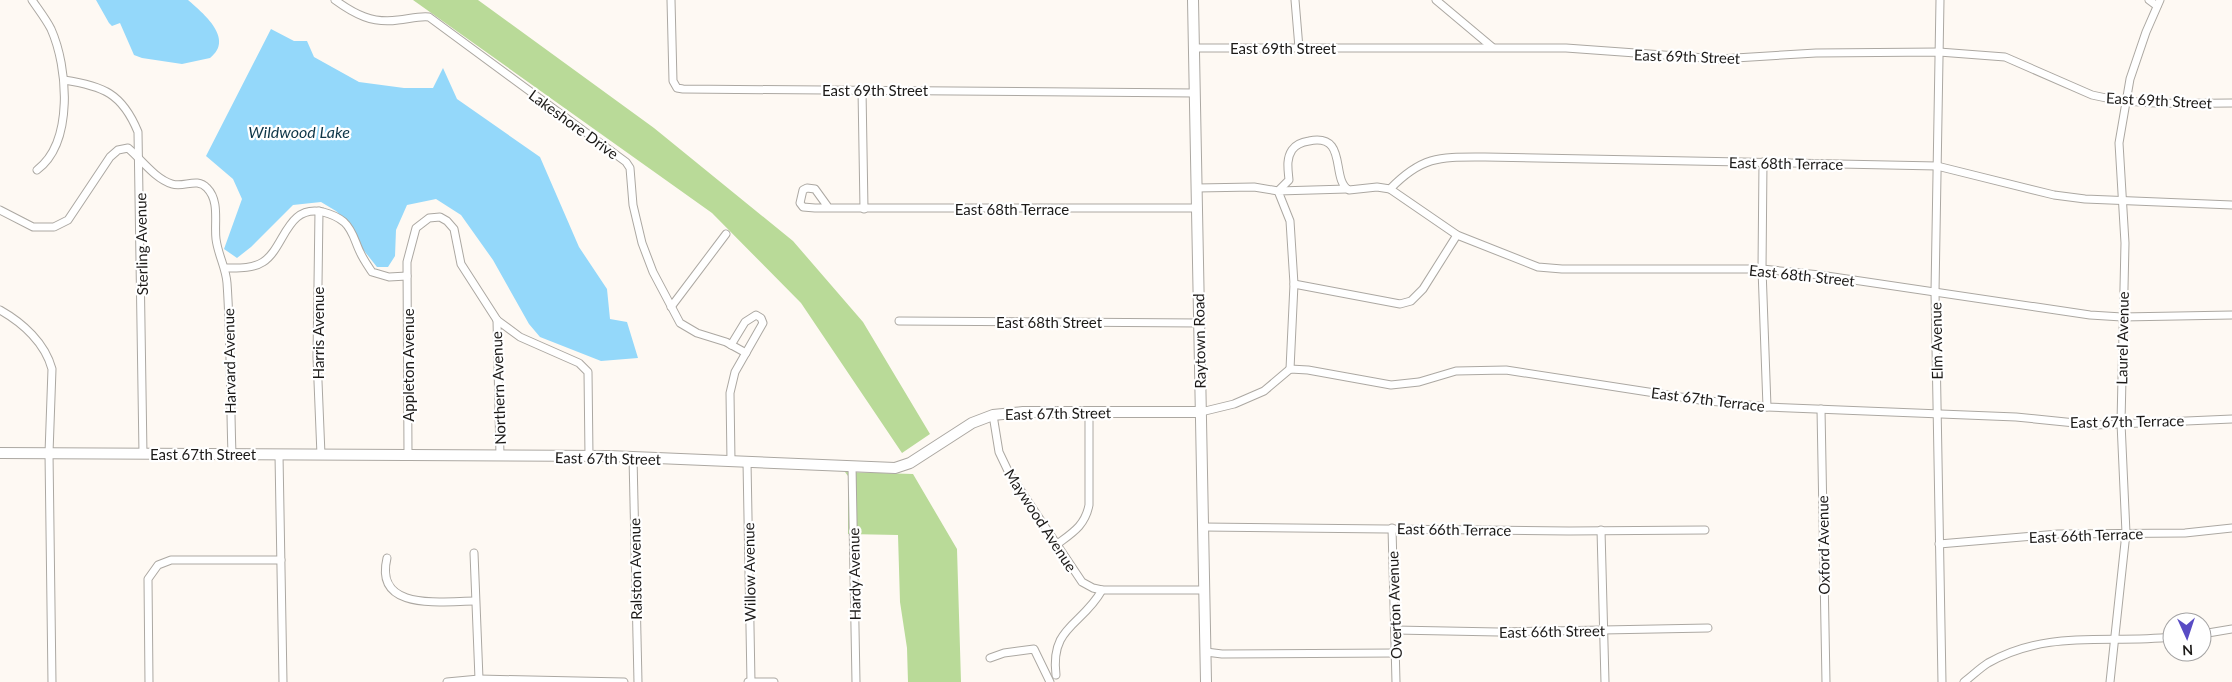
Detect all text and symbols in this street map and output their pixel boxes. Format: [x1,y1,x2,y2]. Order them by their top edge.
street label: East 69th Street [1230,39,1337,57]
street label: East 69th Street [1634,45,1741,67]
street label: East 69th Street [822,81,929,99]
street label: Lakeshore Drive [526,85,622,163]
street label: East 69th Street [2105,88,2213,112]
water label: Wildwood Lake [248,122,350,141]
street label: East 68th Terrace [1729,153,1843,173]
street label: Sterling Avenue [131,192,151,296]
street label: East 68th Terrace [955,200,1069,218]
street label: East 68th Street [1748,260,1856,290]
street label: Harris Avenue [309,287,327,379]
street label: Laurel Avenue [2112,291,2132,385]
street label: Raytown Road [1189,293,1209,389]
street label: Elm Avenue [1926,302,1946,380]
street label: Harvard Avenue [219,308,239,414]
street label: Appleton Avenue [399,308,417,422]
street label: East 68th Street [996,313,1103,331]
street label: Northern Avenue [487,331,509,445]
street label: East 67th Terrace [1650,383,1766,415]
street label: East 67th Street [1005,403,1112,423]
street label: East 67th Terrace [2070,411,2184,431]
street label: East 67th Street [150,445,257,463]
street label: East 67th Street [555,448,662,468]
street label: Maywood Avenue [1001,465,1081,575]
street label: Oxford Avenue [1813,495,1833,595]
street label: Ralston Avenue [625,518,645,620]
street label: East 66th Terrace [1397,519,1511,539]
street label: Willow Avenue [739,522,759,622]
street label: East 66th Terrace [2029,524,2144,546]
street label: Hardy Avenue [844,527,864,620]
street label: Overton Avenue [1383,551,1405,659]
north arrow [2162,612,2212,662]
street label: East 66th Street [1499,621,1606,641]
text: N [2182,642,2194,659]

